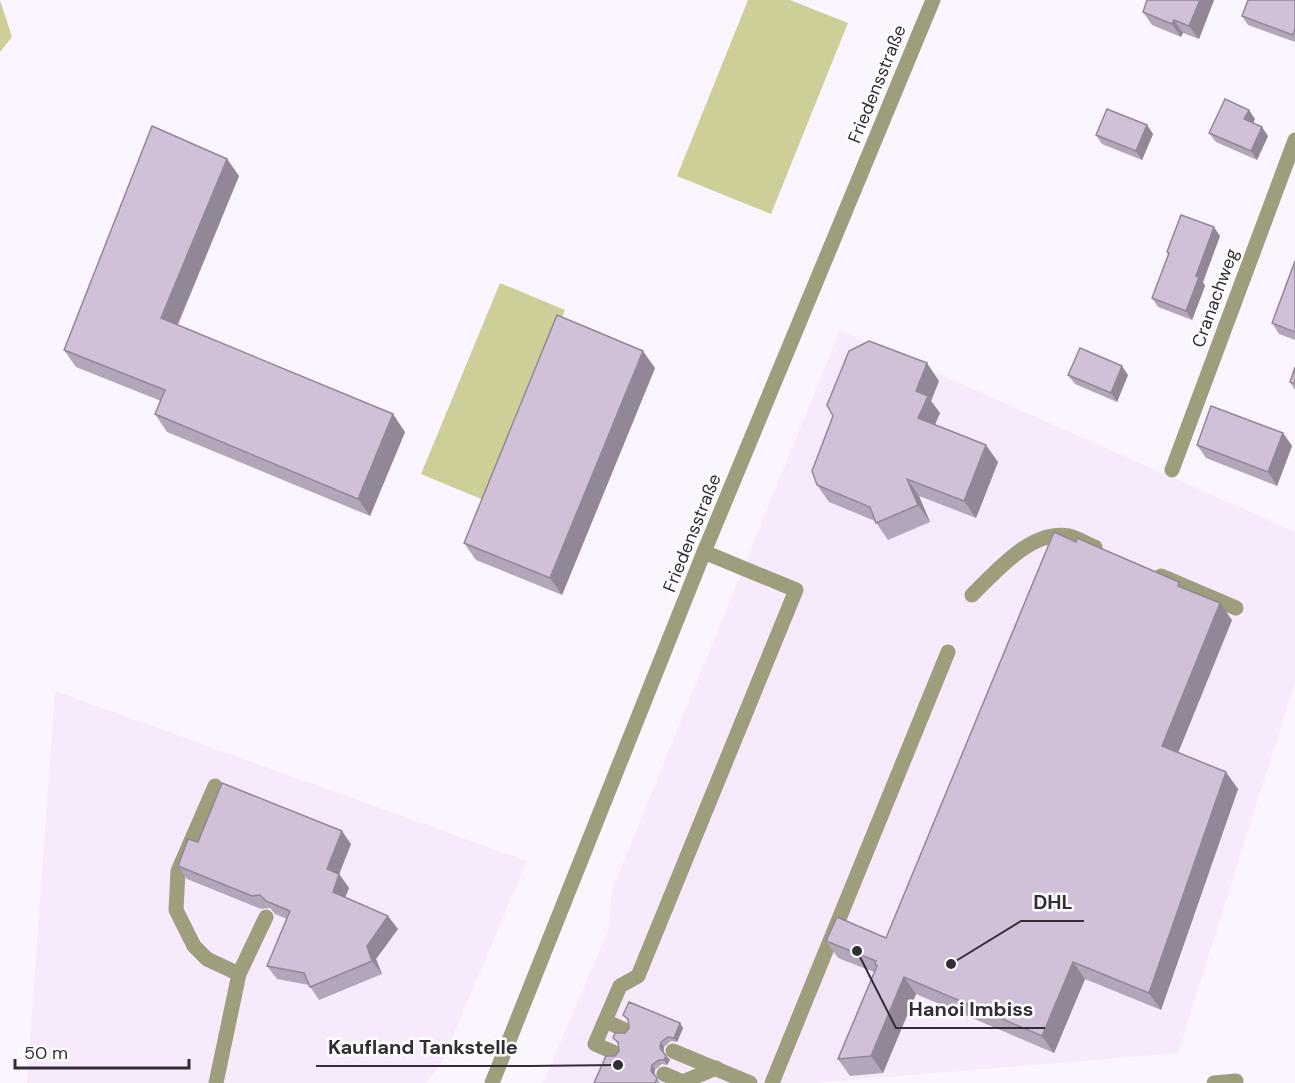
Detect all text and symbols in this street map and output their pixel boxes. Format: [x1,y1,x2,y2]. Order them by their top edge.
street label: Friedensstraße [842,21,912,147]
street label: Cranachweg [1186,245,1244,351]
street label: Friedensstraße [657,470,727,596]
callout: DHL [1021,883,1084,921]
text: DHL [1033,889,1073,915]
callout: Hanoi Imbiss [896,990,1045,1028]
text: Hanoi Imbiss [909,996,1033,1022]
callout: Kaufland Tankstelle [316,1028,530,1066]
scale bar [15,1032,189,1070]
text: Kaufland Tankstelle [328,1034,518,1060]
text: 50 m [24,1041,68,1065]

